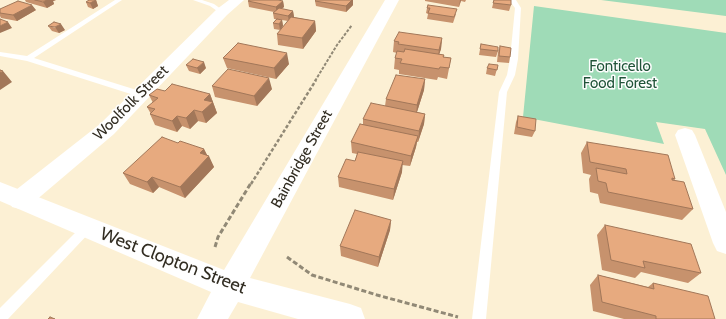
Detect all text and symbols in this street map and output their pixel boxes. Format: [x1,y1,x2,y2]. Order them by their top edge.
park label: Fonticello Food Forest [583,58,657,93]
street label: Woolfolk Street [90,62,172,144]
street label: Bainbridge Street [268,107,336,211]
street label: West Clopton Street [97,223,249,299]

